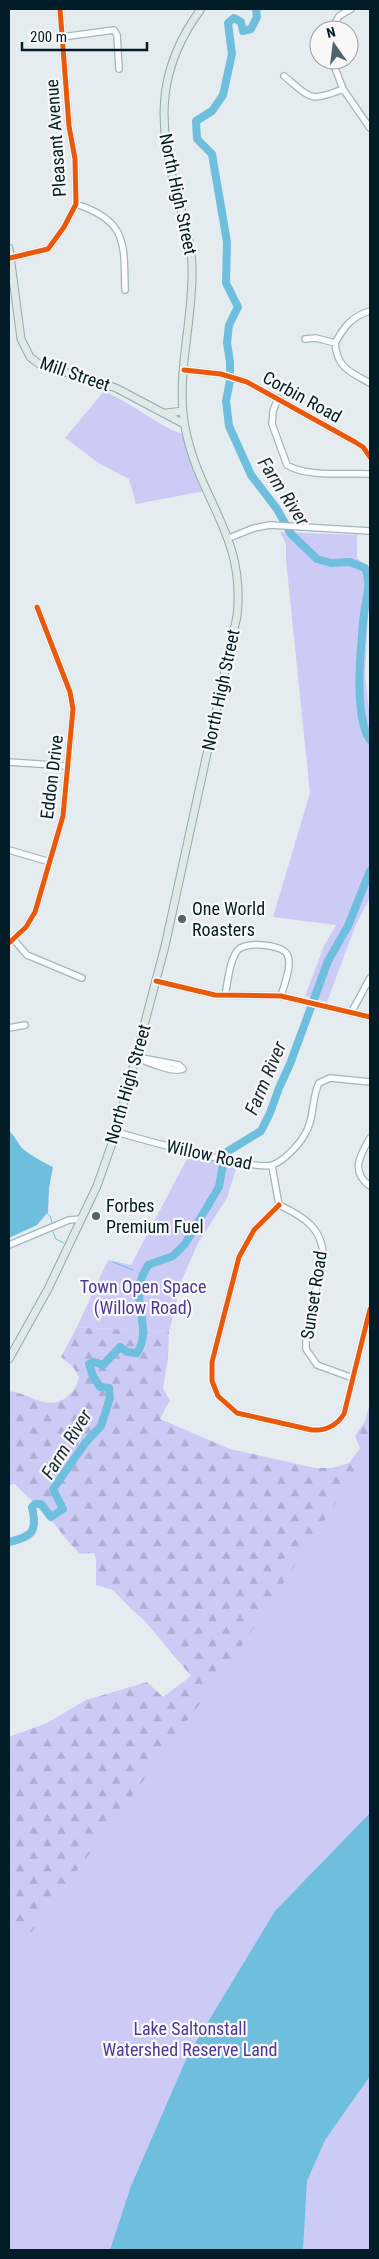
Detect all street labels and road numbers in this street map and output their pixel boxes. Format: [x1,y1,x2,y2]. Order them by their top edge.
street label: Pleasant Avenue [41,78,70,198]
street label: North High Street [155,131,202,256]
street label: Mill Street [38,352,113,395]
street label: Corbin Road [259,366,345,427]
street label: North High Street [197,627,244,752]
street label: Eddon Drive [36,734,67,820]
street label: North High Street [100,1022,155,1146]
street label: Willow Road [164,1135,254,1174]
street label: Sunset Road [296,1249,331,1341]

